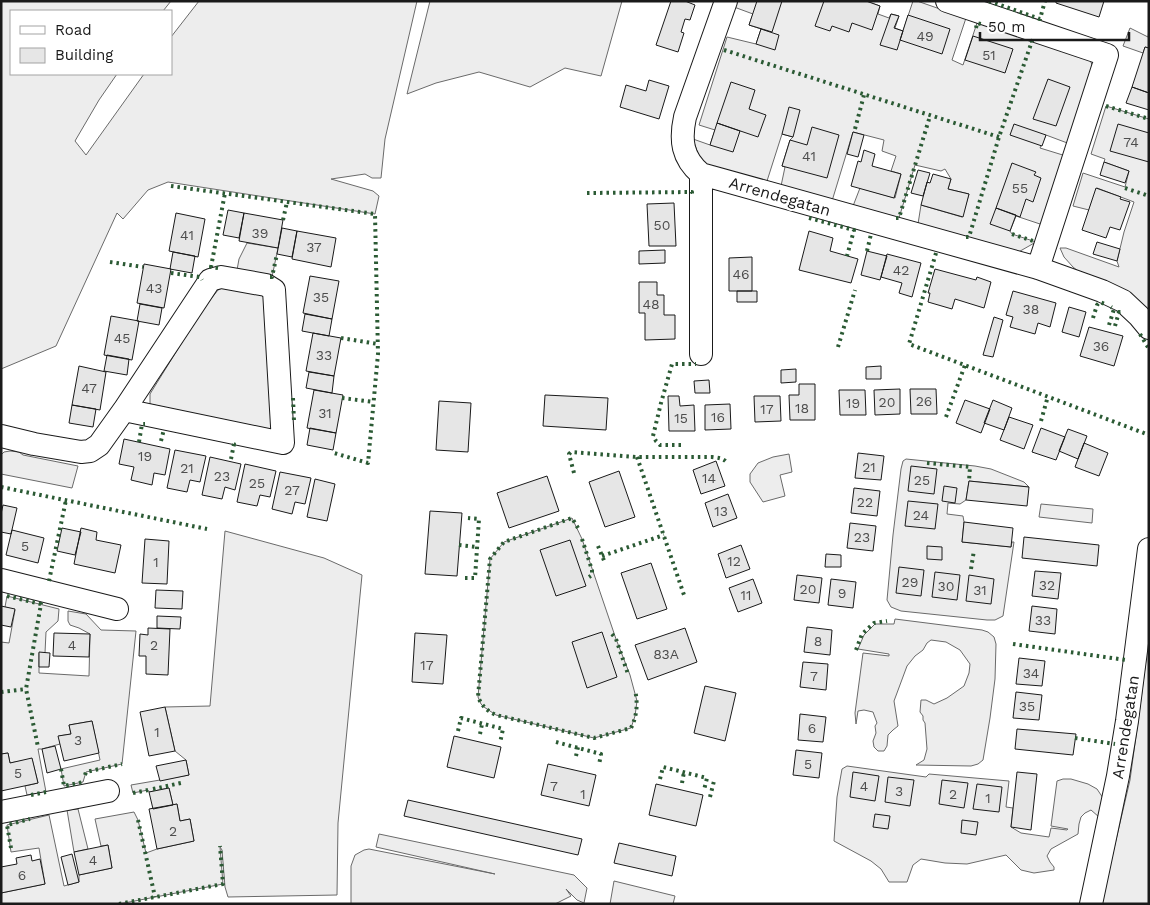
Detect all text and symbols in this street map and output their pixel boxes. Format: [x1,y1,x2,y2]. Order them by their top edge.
legend [10,10,172,75]
scale bar [980,10,1129,42]
text: 50 m [988,18,1025,36]
text: Road [55,21,92,39]
house number: 49 [916,28,934,44]
text: Building [55,46,113,64]
house number: 51 [982,47,996,63]
house number: 74 [1123,134,1139,150]
house number: 41 [802,148,816,164]
street label: Arrendegatan [727,173,833,220]
house number: 55 [1012,180,1028,196]
house number: 50 [654,217,670,233]
house number: 39 [252,225,268,241]
house number: 41 [180,227,194,243]
house number: 37 [306,239,322,255]
house number: 42 [893,262,909,278]
house number: 46 [732,266,750,282]
house number: 43 [146,280,162,296]
house number: 35 [313,289,329,305]
house number: 48 [642,296,660,312]
house number: 38 [1023,301,1039,317]
house number: 45 [114,330,130,346]
house number: 36 [1093,338,1109,354]
house number: 33 [316,347,332,363]
house number: 47 [81,380,97,396]
house number: 26 [916,393,932,409]
house number: 20 [879,394,895,410]
house number: 19 [846,395,860,411]
house number: 18 [795,400,809,416]
house number: 17 [760,401,774,417]
house number: 31 [318,405,332,421]
house number: 16 [711,409,725,425]
house number: 15 [674,410,688,426]
house number: 19 [138,448,152,464]
house number: 21 [862,459,876,475]
house number: 21 [180,460,194,476]
house number: 23 [214,468,230,484]
house number: 14 [702,470,716,486]
house number: 25 [914,472,930,488]
house number: 25 [249,475,265,491]
house number: 27 [284,482,300,498]
house number: 22 [857,494,873,510]
house number: 13 [714,503,728,519]
house number: 24 [913,507,929,523]
house number: 23 [854,529,870,545]
house number: 5 [21,538,29,554]
house number: 12 [727,553,741,569]
house number: 1 [153,554,159,570]
house number: 29 [902,574,918,590]
house number: 32 [1039,577,1055,593]
house number: 30 [938,578,954,594]
house number: 20 [800,581,816,597]
house number: 31 [973,582,987,598]
house number: 9 [838,585,846,601]
house number: 11 [741,587,751,603]
house number: 33 [1035,612,1051,628]
house number: 8 [814,633,822,649]
house number: 4 [68,637,76,653]
house number: 2 [150,637,158,653]
house number: 83A [653,646,679,662]
house number: 17 [420,657,434,673]
house number: 34 [1023,665,1039,681]
house number: 7 [810,668,818,684]
street label: Arrendegatan [1108,674,1143,780]
house number: 35 [1019,698,1035,714]
house number: 6 [808,720,816,736]
house number: 1 [154,724,160,740]
house number: 3 [74,732,82,748]
house number: 5 [804,756,812,772]
house number: 5 [14,765,22,781]
house number: 7 [550,778,558,794]
house number: 4 [860,778,868,794]
house number: 3 [895,783,903,799]
house number: 1 [580,786,586,802]
house number: 2 [949,786,957,802]
house number: 1 [985,790,991,806]
house number: 2 [169,823,177,839]
house number: 4 [89,852,97,868]
house number: 6 [18,867,26,883]

